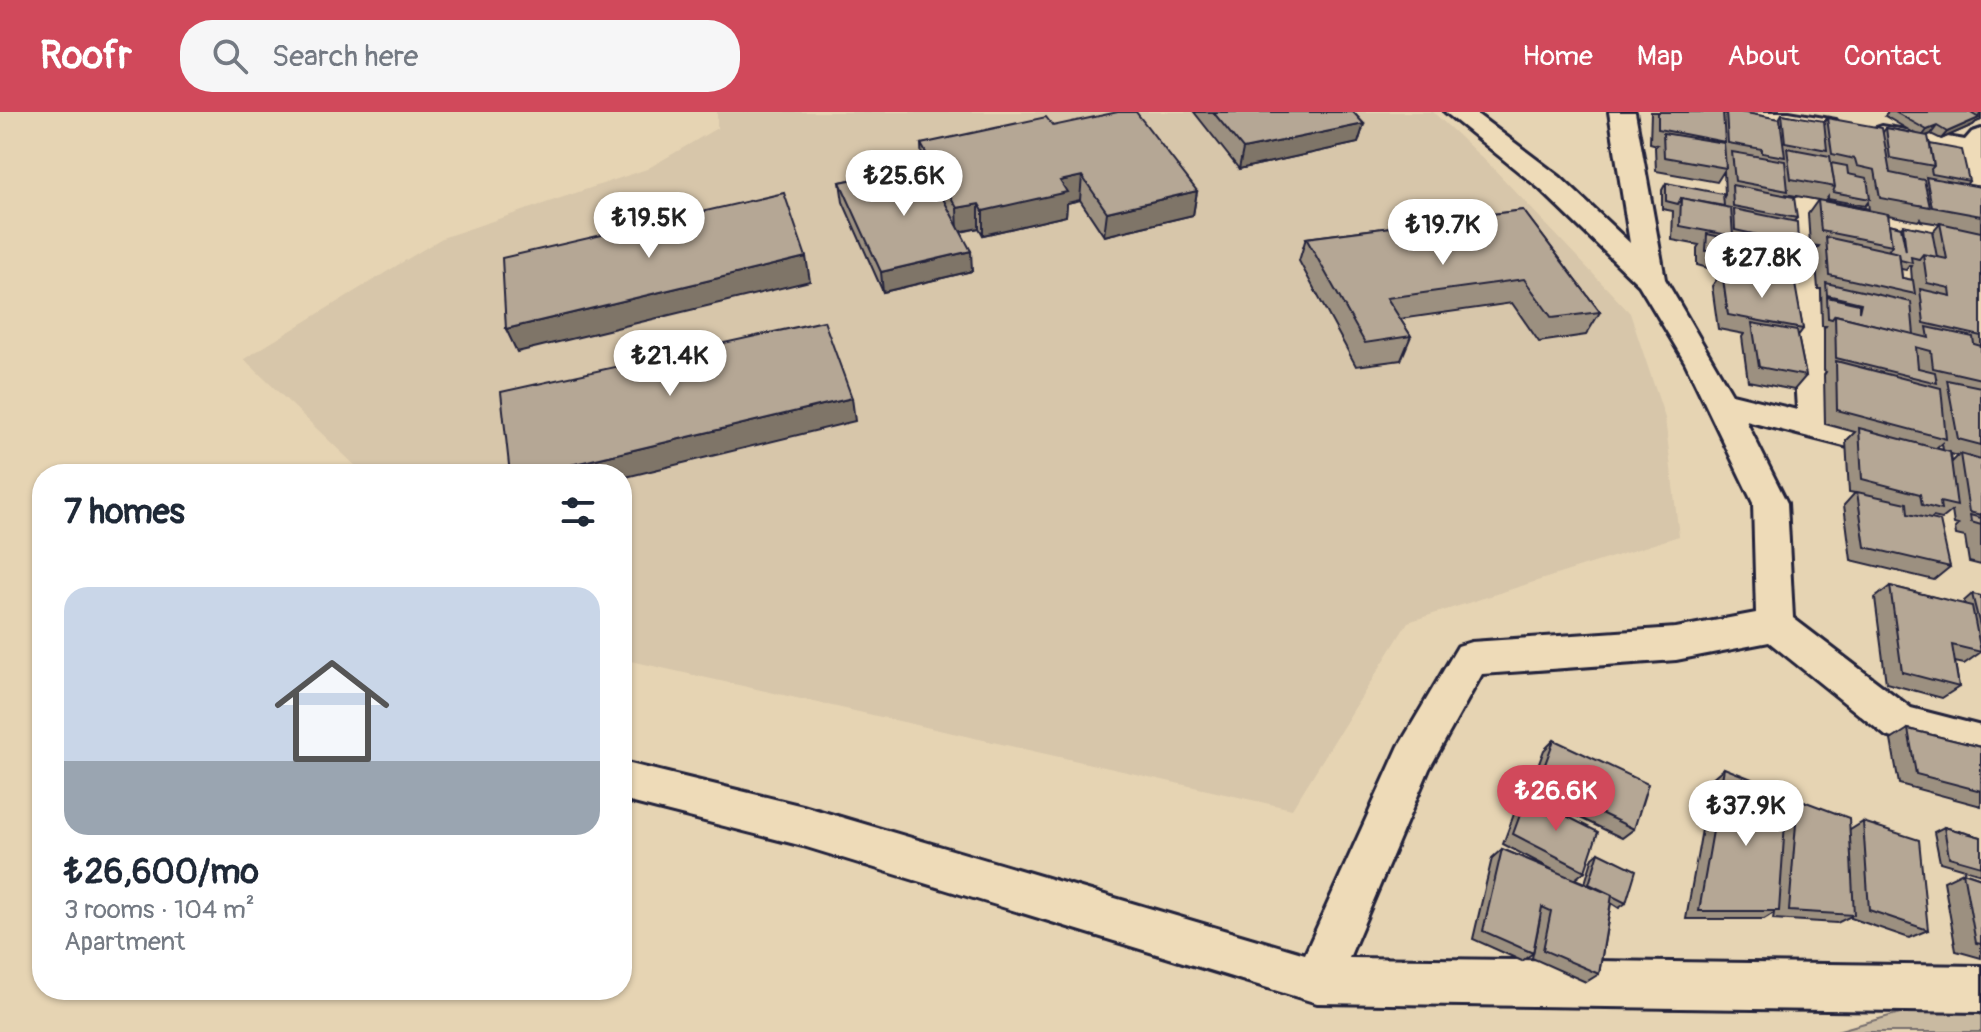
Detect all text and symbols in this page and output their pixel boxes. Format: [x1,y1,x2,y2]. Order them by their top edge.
search box [180,20,740,92]
text: Roofr [40,32,132,80]
icon: search [208,34,252,78]
text: Search here [272,38,418,75]
text: Home [1522,39,1593,74]
text: Map [1637,39,1683,74]
text: About [1727,39,1800,74]
text: Contact [1844,39,1941,74]
pin: ₺25.6K [839,150,969,218]
text: ₺25.6K [864,160,944,192]
pin: ₺19.5K [584,192,714,260]
pin: ₺19.7K [1378,199,1508,267]
text: ₺19.5K [612,202,686,234]
text: ₺19.7K [1406,209,1480,241]
pin: ₺27.8K [1697,232,1827,300]
text: ₺27.8K [1723,242,1801,274]
pin: ₺21.4K [605,330,735,398]
text: ₺21.4K [632,340,708,372]
icon: filters [556,490,600,534]
text: 7 homes [64,491,185,534]
icon: home [260,639,404,783]
pin: ₺26.6K [1491,765,1621,833]
text: ₺26.6K [1515,775,1597,807]
pin: ₺37.9K [1681,780,1811,848]
text: ₺37.9K [1707,790,1785,822]
text: ₺26,600/mo [64,851,259,894]
text: 3 rooms · 104 m² [64,894,255,926]
text: Apartment [64,926,185,958]

